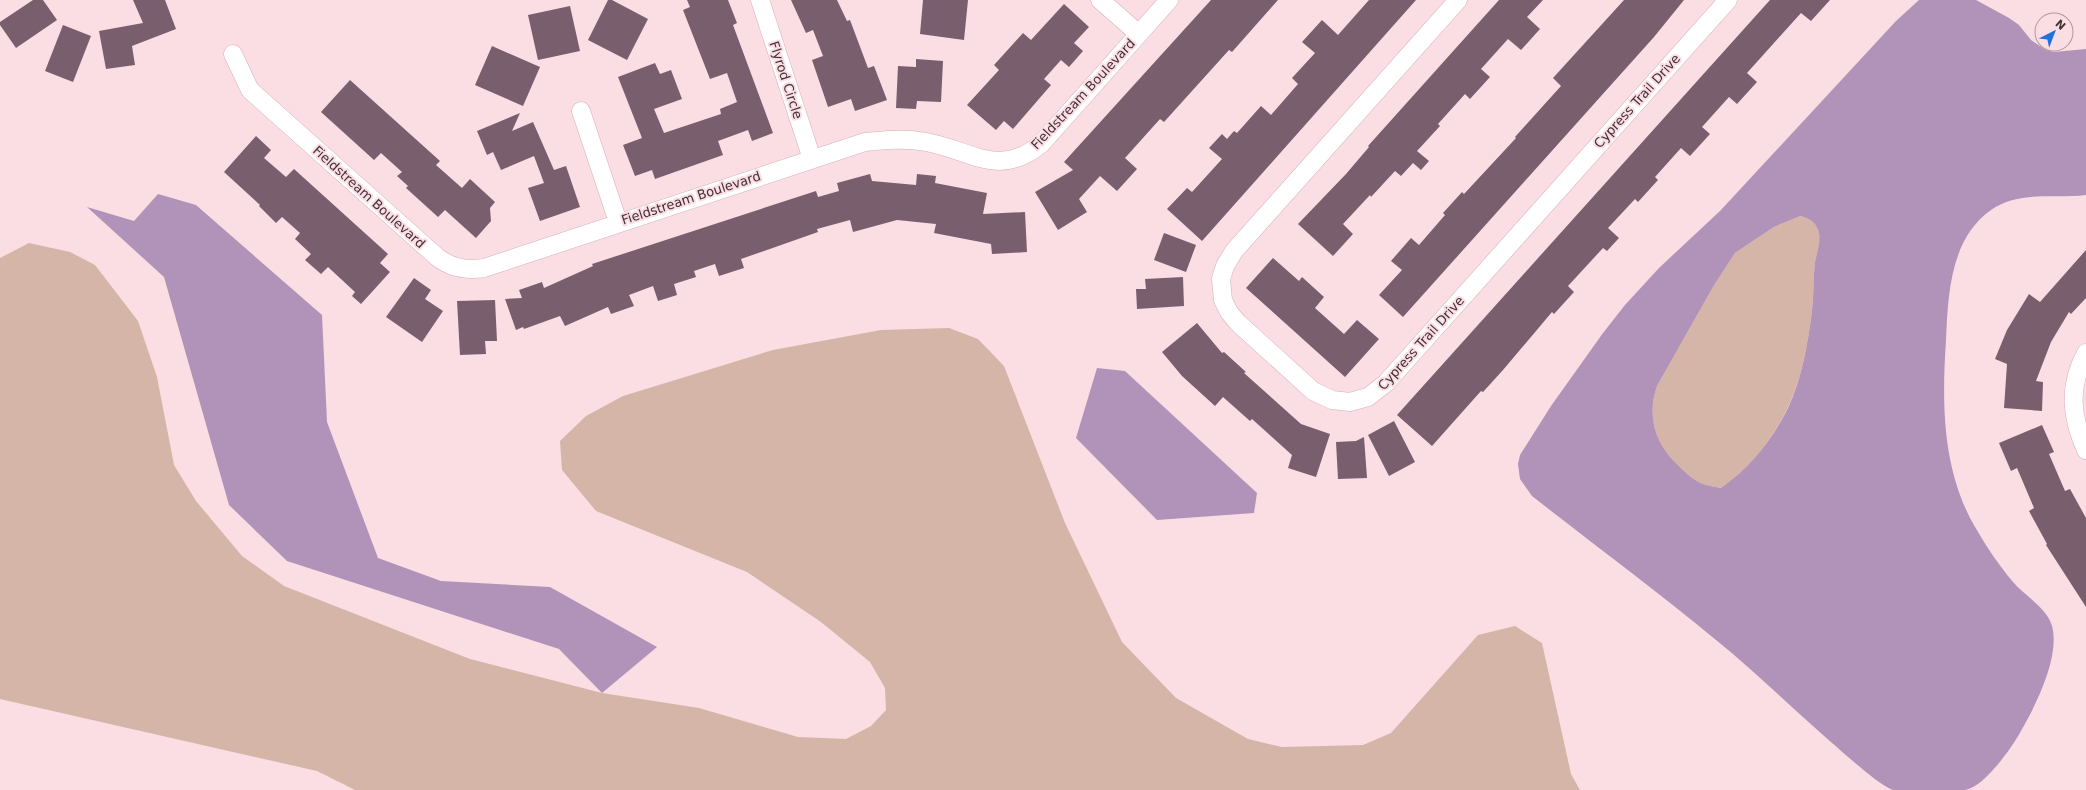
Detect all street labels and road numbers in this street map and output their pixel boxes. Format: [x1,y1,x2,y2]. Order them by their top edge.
street label: Fieldstream Boulevard [1028,36,1138,152]
street label: Flyrod Circle [766,39,806,121]
street label: Cypress Trail Drive [1591,51,1683,151]
street label: Fieldstream Boulevard [310,143,428,251]
street label: Fieldstream Boulevard [620,168,762,228]
street label: Cypress Trail Drive [1375,293,1467,393]

